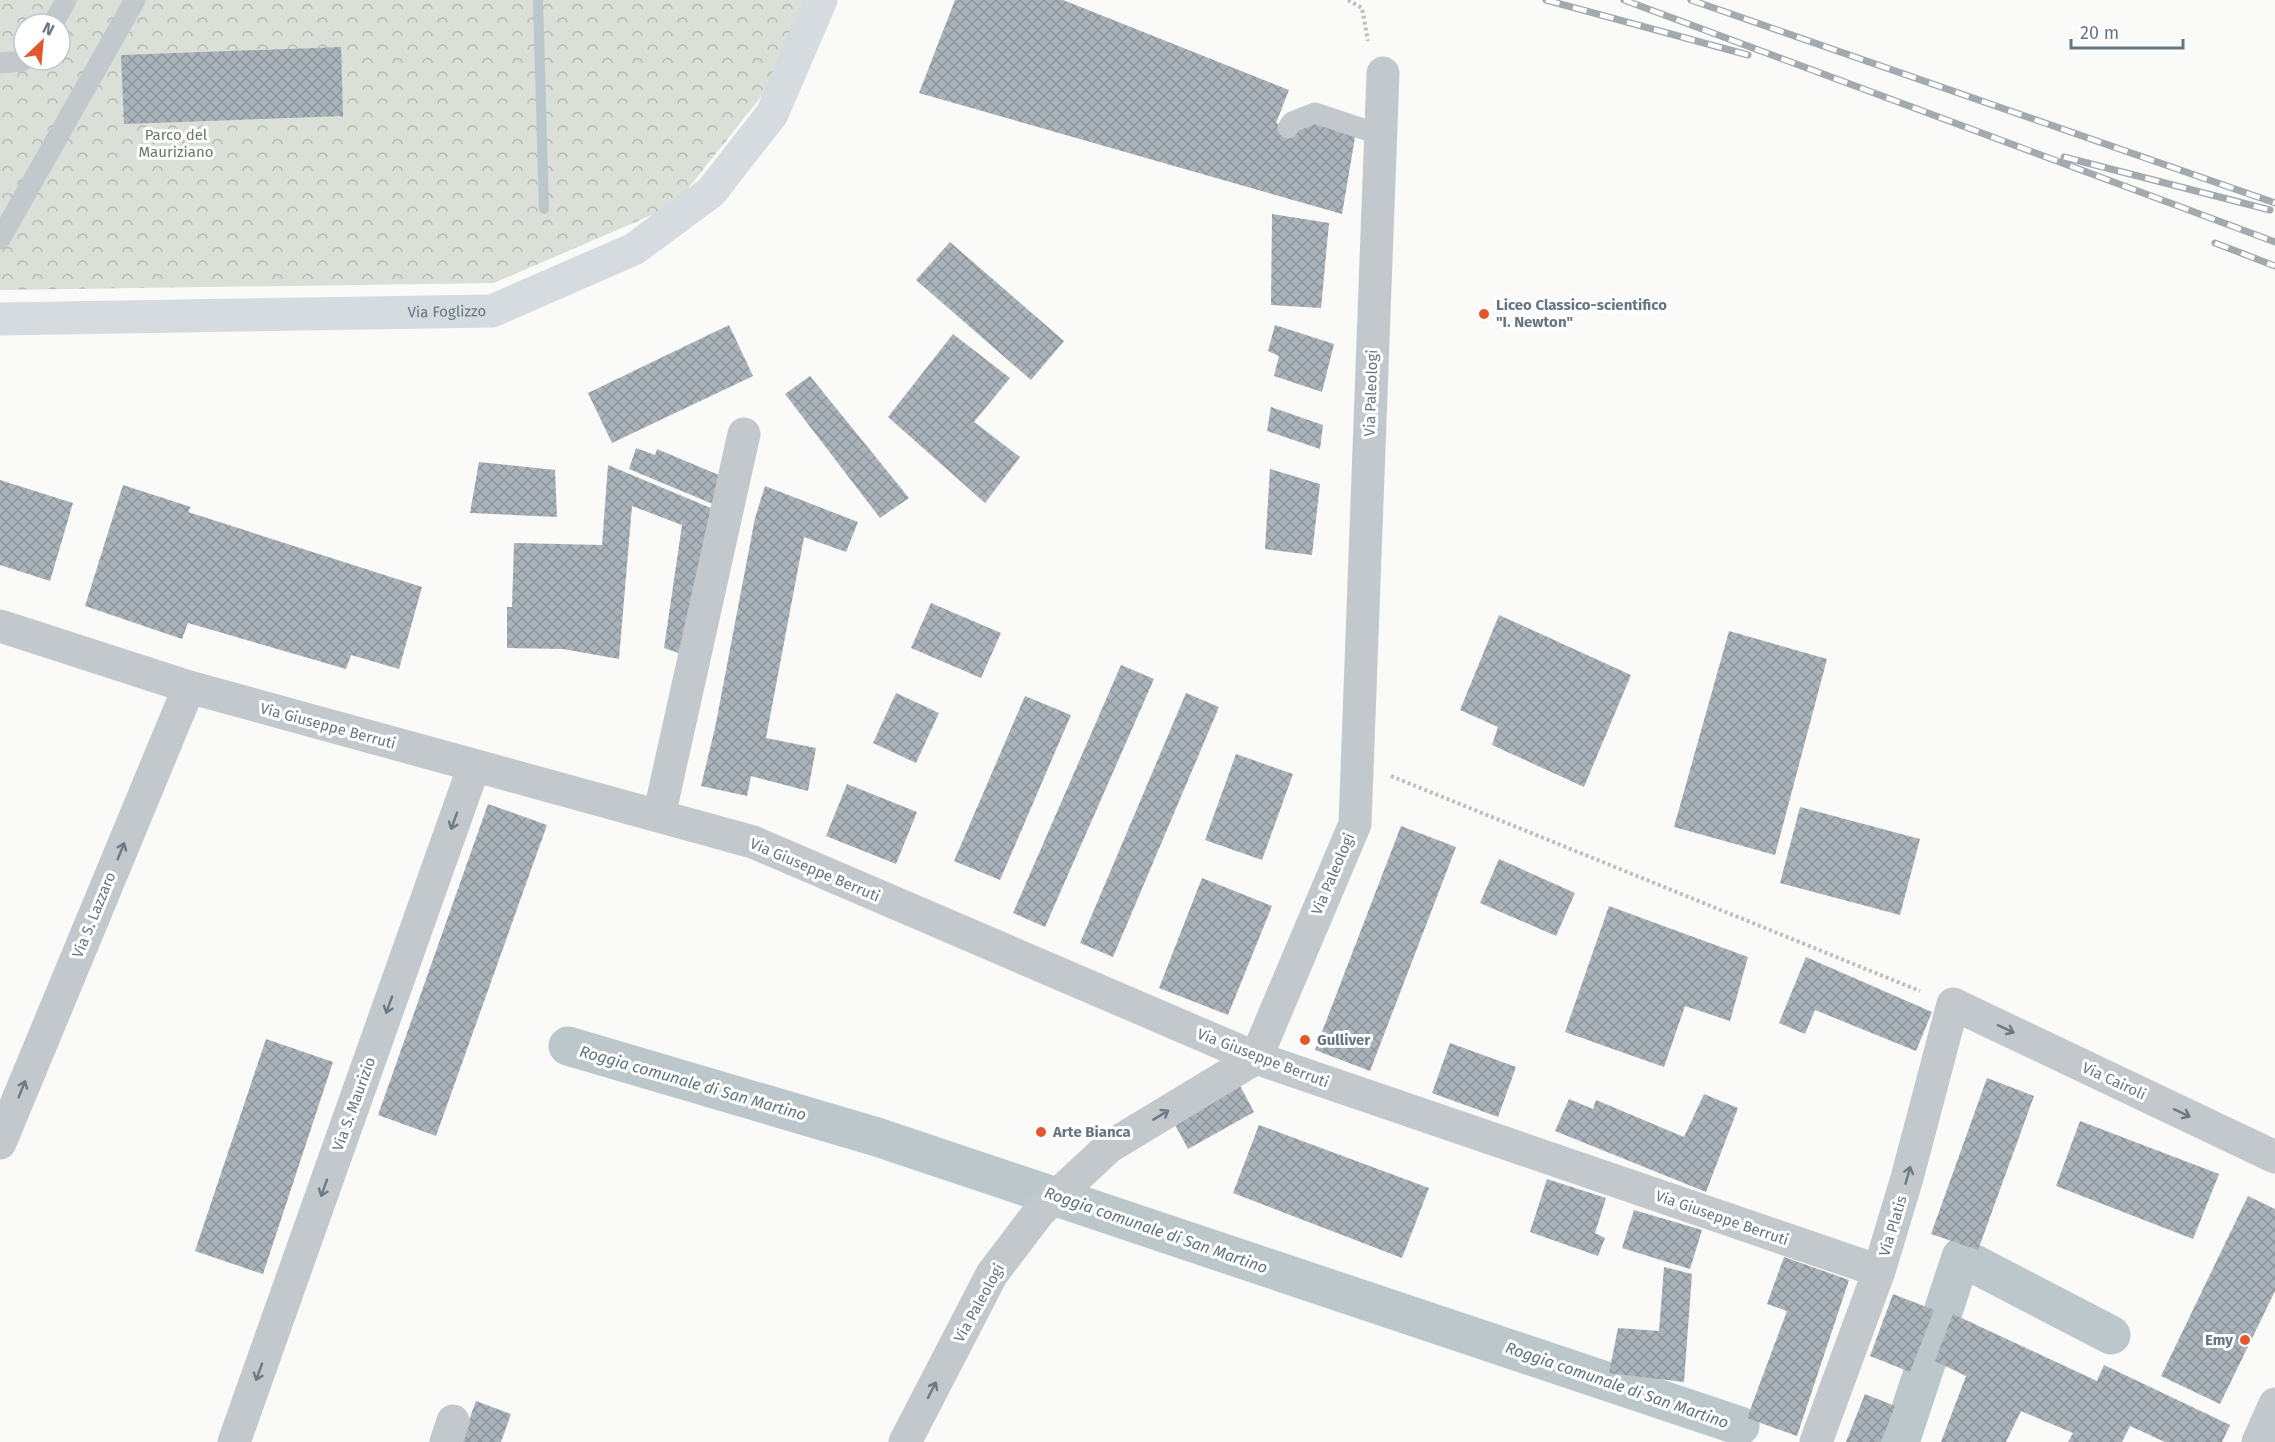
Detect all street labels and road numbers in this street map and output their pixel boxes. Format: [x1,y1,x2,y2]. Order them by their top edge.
street label: Via Foglizzo [408,302,486,321]
street label: Via Paleologi [1360,349,1382,437]
street label: Via Giuseppe Berruti [258,699,398,753]
street label: Via Paleologi [1308,830,1358,918]
street label: Via Giuseppe Berruti [747,834,883,906]
street label: Via S. Lazzaro [69,869,119,961]
street label: Via Giuseppe Berruti [1195,1025,1331,1091]
street label: Via S. Maurizio [329,1055,379,1153]
street label: Via Cairoli [2079,1058,2149,1104]
street label: Via Giuseppe Berruti [1653,1187,1791,1249]
street label: Via Platis [1875,1194,1911,1258]
street label: Via Paleologi [950,1261,1008,1345]

